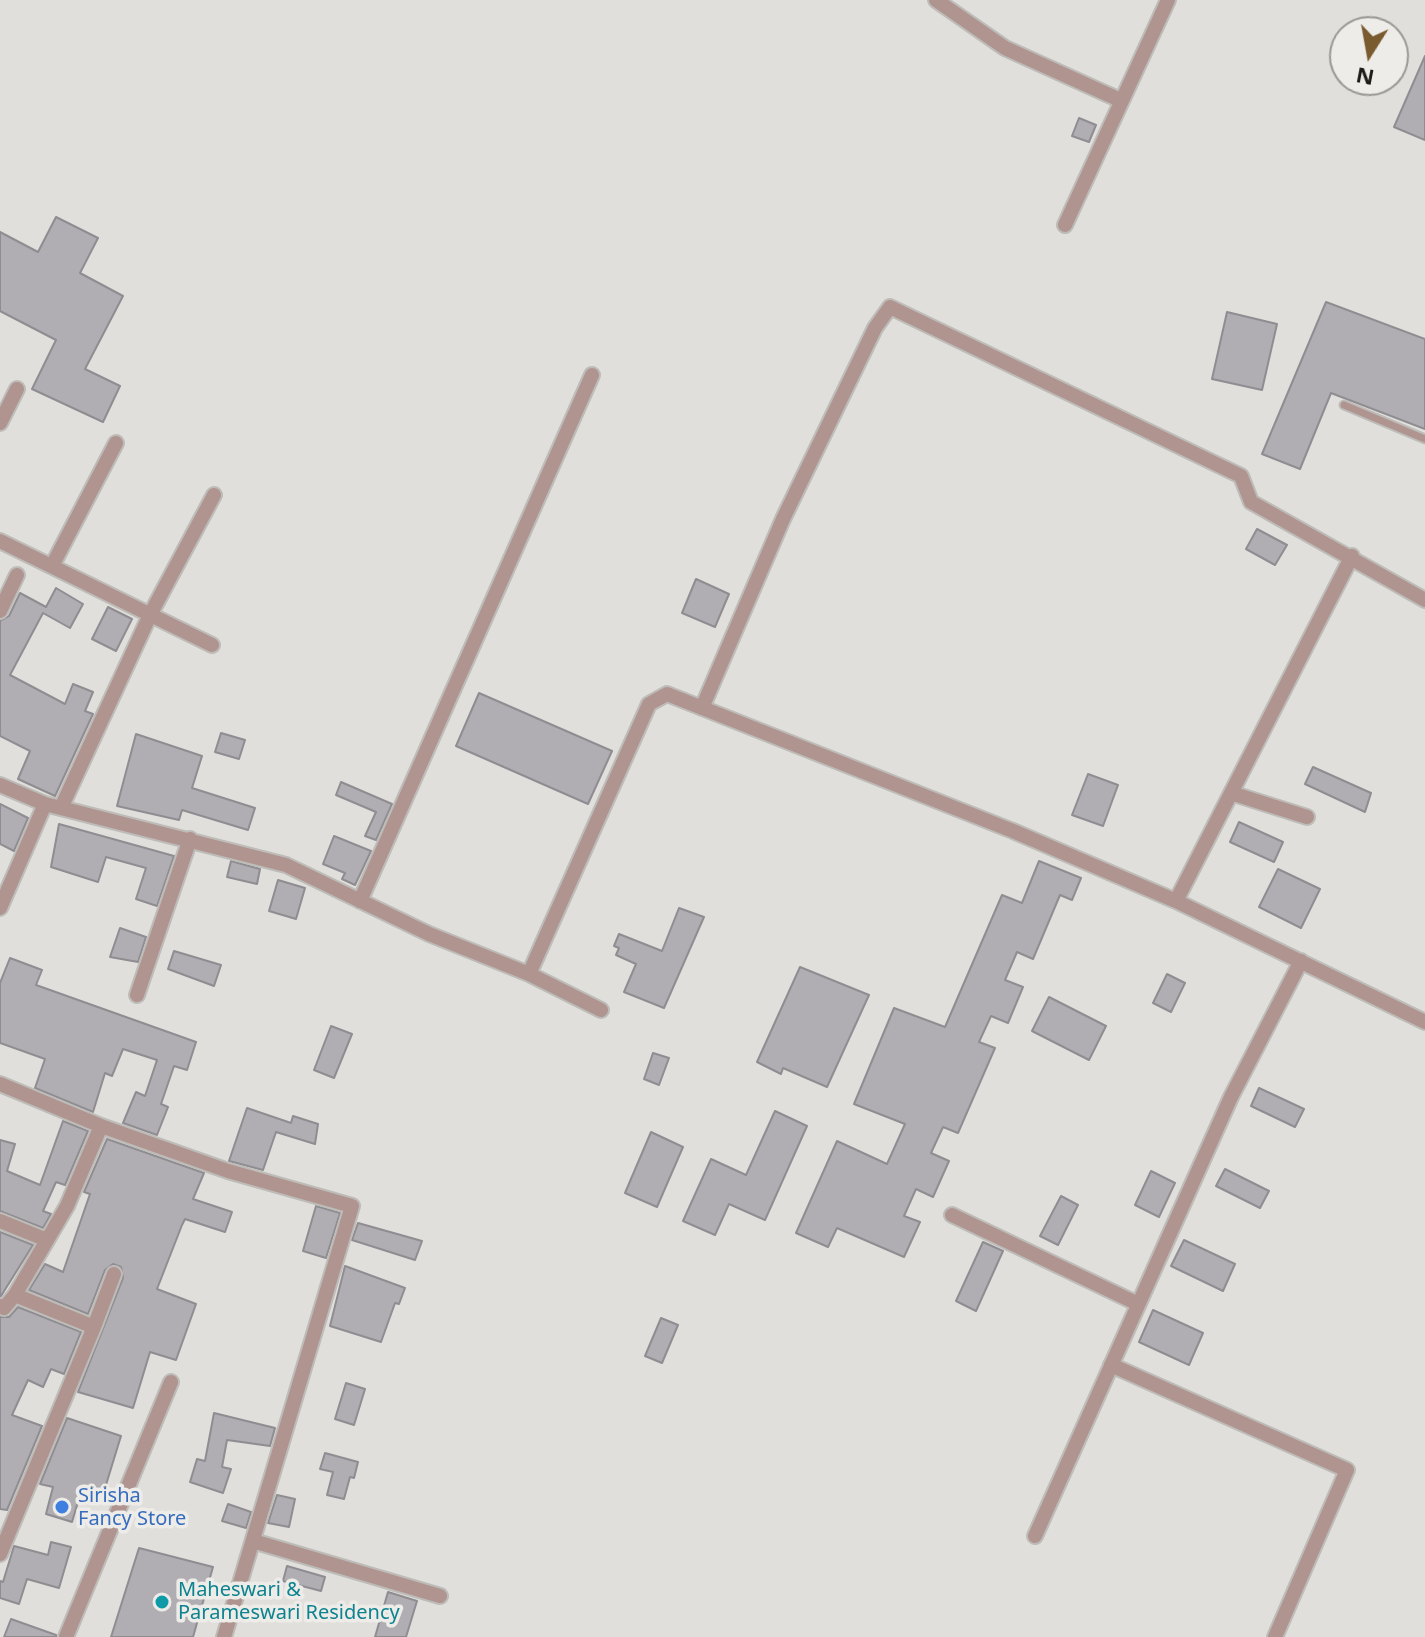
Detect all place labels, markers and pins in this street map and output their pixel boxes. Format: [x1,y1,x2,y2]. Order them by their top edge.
place label: Sirisha Fancy Store [78,1484,186,1531]
marker: Sirisha Fancy Store [53,1498,71,1516]
place label: Maheswari & Parameswari Residency [178,1578,400,1625]
marker: Maheswari & Parameswari Residency [153,1593,171,1611]

